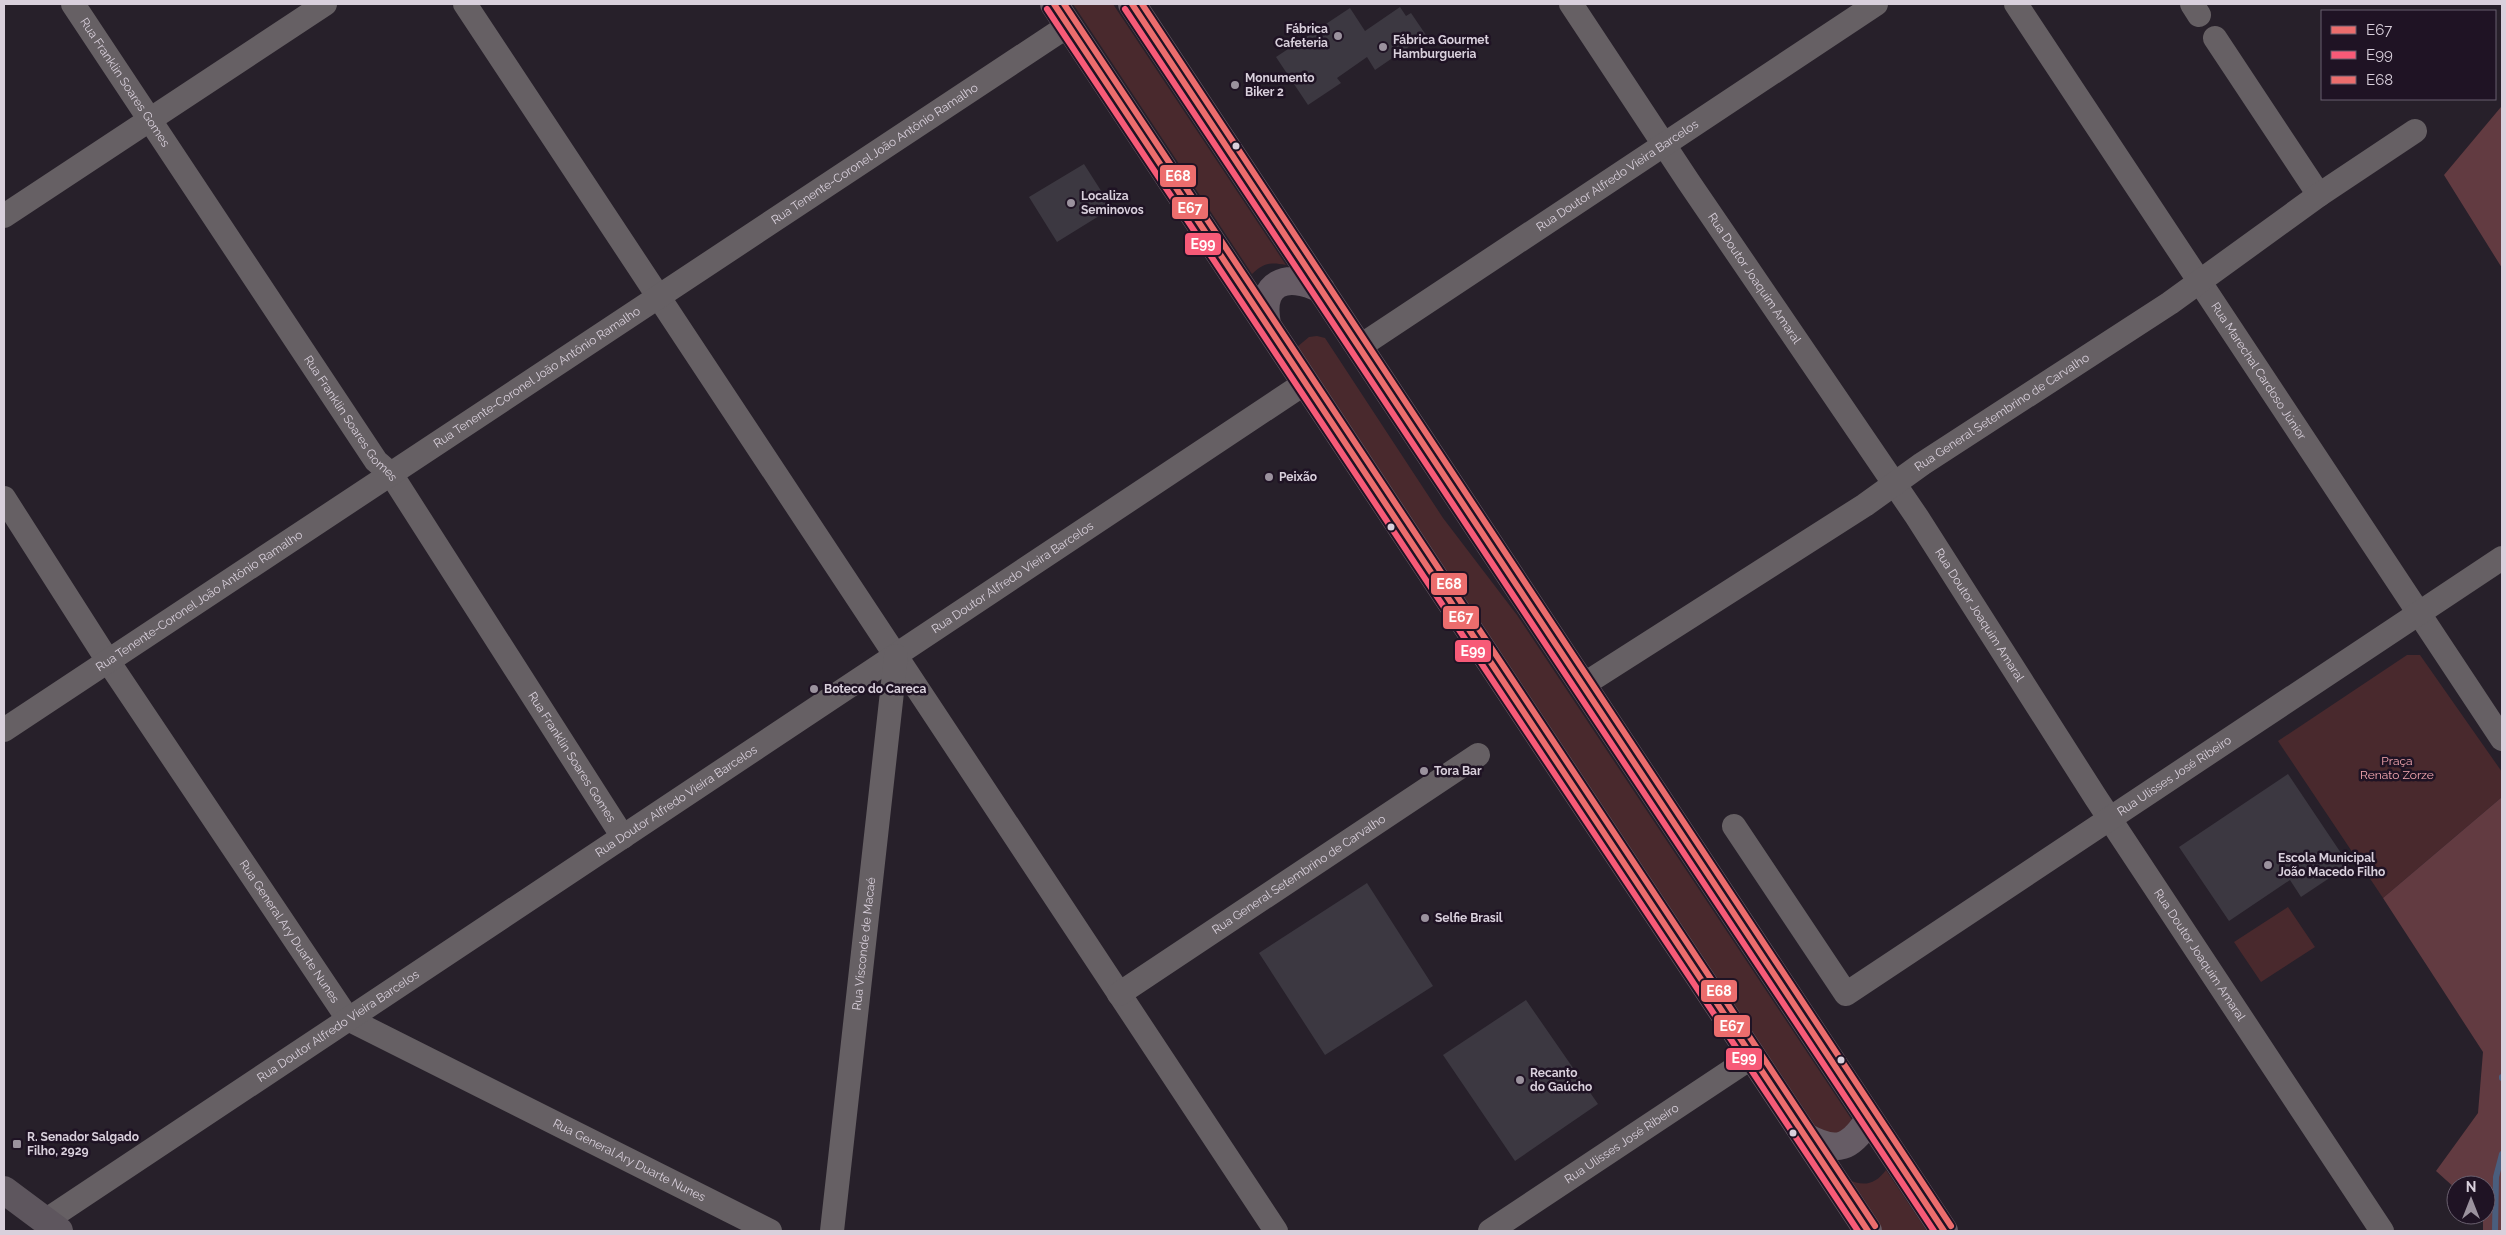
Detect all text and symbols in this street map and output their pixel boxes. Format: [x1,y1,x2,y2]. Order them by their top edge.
legend [2321,10,2496,100]
street label: Rua Franklin Soares Gomes [77,15,173,150]
text: E67 [2366,21,2392,39]
place label: Fábrica Cafeteria [1275,22,1328,50]
marker: Fábrica Cafeteria [1332,30,1344,42]
place label: Fábrica Gourmet Hamburgueria [1393,33,1489,61]
marker: Fábrica Gourmet Hamburgueria [1377,41,1389,53]
text: E99 [2366,46,2393,64]
place label: Monumento Biker 2 [1245,71,1315,99]
text: E68 [2366,71,2393,89]
marker: Monumento Biker 2 [1229,79,1241,91]
street label: Rua Tenente-Coronel João Antônio Ramalho [769,80,981,227]
street label: Rua Doutor Alfredo Vieira Barcelos [1534,117,1701,234]
unlabelled marker [1231,141,1241,151]
line badge: E68 [1159,164,1197,188]
text: E68 [1165,168,1191,184]
place label: Localiza Seminovos [1081,189,1144,217]
line badge: E67 [1171,196,1209,220]
marker: Localiza Seminovos [1065,197,1077,209]
text: E67 [1178,200,1203,216]
street label: Rua Doutor Joaquim Amaral [1705,210,1804,347]
line badge: E99 [1184,232,1222,256]
text: E99 [1191,236,1215,252]
street label: Rua Marechal Cardoso Júnior [2208,300,2310,443]
street label: Rua Tenente-Coronel João Antônio Ramalho [431,304,643,451]
street label: Rua General Setembrino de Carvalho [1912,350,2092,474]
street label: Rua Franklin Soares Gomes [301,353,401,484]
place label: Peixão [1279,470,1317,484]
marker: Peixão [1263,471,1275,483]
street label: Rua Doutor Alfredo Vieira Barcelos [929,519,1096,636]
unlabelled marker [1386,522,1396,532]
street label: Rua Tenente-Coronel João Antônio Ramalho [93,527,305,674]
street label: Rua Doutor Joaquim Amaral [1932,546,2027,685]
line badge: E68 [1430,572,1468,596]
text: E68 [1436,576,1462,592]
line badge: E67 [1442,605,1480,630]
text: E67 [1449,609,1474,625]
line badge: E99 [1454,639,1492,663]
text: E99 [1461,643,1485,659]
place label: Boteco do Careca [824,682,926,696]
marker: Boteco do Careca [808,683,820,695]
street label: Rua Franklin Soares Gomes [525,689,619,825]
street label: Rua Ulisses José Ribeiro [2115,733,2234,819]
street label: Rua Doutor Alfredo Vieira Barcelos [593,742,760,860]
park label: Praça Renato Zorze [2360,754,2434,782]
place label: Tora Bar [1434,764,1482,778]
marker: Tora Bar [1418,765,1430,777]
street label: Rua General Setembrino de Carvalho [1209,812,1388,937]
place label: Escola Municipal João Macedo Filho [2278,851,2385,879]
street label: Rua General Ary Duarte Nunes [236,857,342,1006]
marker: Escola Municipal João Macedo Filho [2262,859,2274,871]
street label: Rua Visconde de Macaé [850,877,878,1011]
street label: Rua Doutor Joaquim Amaral [2151,886,2249,1024]
place label: Selfie Brasil [1435,911,1503,925]
marker: Selfie Brasil [1419,912,1431,924]
street label: Rua Doutor Alfredo Vieira Barcelos [255,967,422,1085]
line badge: E68 [1700,979,1738,1003]
text: E68 [1706,983,1732,999]
line badge: E67 [1713,1014,1751,1038]
text: E67 [1720,1018,1745,1034]
line badge: E99 [1725,1047,1763,1071]
text: E99 [1732,1050,1756,1066]
unlabelled marker [1836,1055,1846,1065]
place label: Recanto do Gaúcho [1530,1066,1592,1094]
marker: Recanto do Gaúcho [1514,1074,1526,1086]
street label: Rua Ulisses José Ribeiro [1562,1101,1681,1186]
street label: Rua General Ary Duarte Nunes [551,1116,708,1205]
unlabelled marker [1788,1128,1798,1138]
place label: R. Senador Salgado Filho, 2929 [27,1130,139,1158]
marker: R. Senador Salgado Filho, 2929 [11,1138,23,1150]
north arrow [2446,1175,2496,1225]
text: N [2466,1179,2476,1195]

